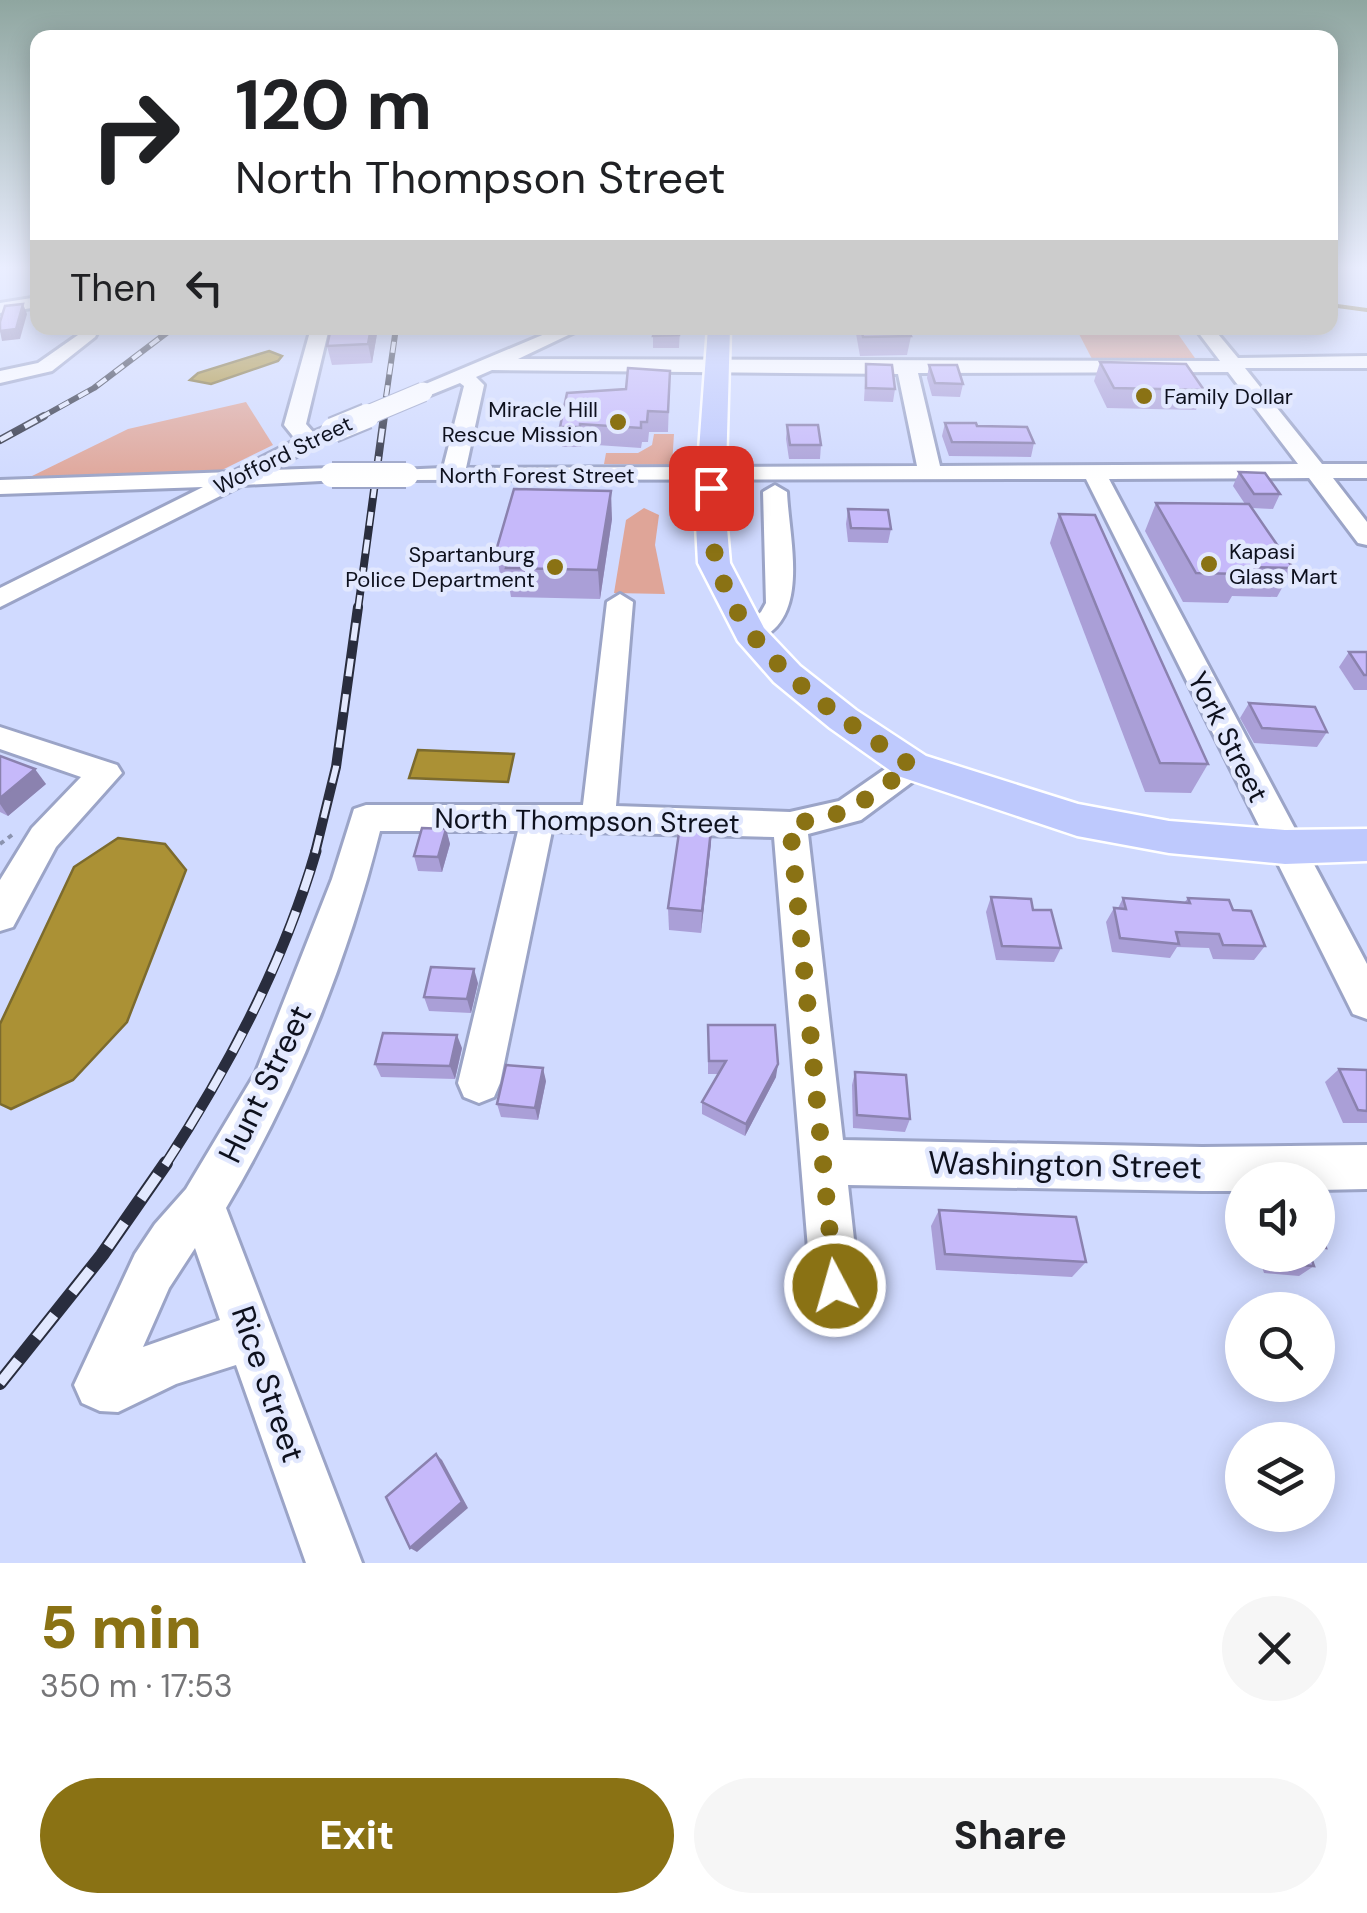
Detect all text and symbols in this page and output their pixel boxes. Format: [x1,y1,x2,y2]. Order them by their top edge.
text: 120 m [235,60,432,151]
icon: right [70,70,200,200]
text: North Thompson Street [235,148,726,207]
icon: left [177,260,232,315]
text: Then [70,263,157,313]
place label: Family Dollar [1164,382,1293,411]
marker: Family Dollar [1133,385,1155,407]
place label: Miracle Hill Rescue Mission [442,395,598,449]
street label: Wofford Street [209,409,357,501]
marker: Miracle Hill Rescue Mission [607,411,629,433]
pin [669,446,754,531]
street label: North Forest Street [439,461,635,490]
icon: arrive [684,461,739,516]
place label: Kapasi Glass Mart [1229,537,1338,591]
place label: Spartanburg Police Department [345,540,535,594]
marker: Kapasi Glass Mart [1198,553,1220,575]
marker: Spartanburg Police Department [544,556,566,578]
street label: York Street [1179,665,1277,809]
street label: North Thompson Street [434,800,740,842]
street label: Hunt Street [209,998,321,1170]
street label: Washington Street [928,1142,1202,1188]
map controls [1225,1162,1335,1532]
button: sound [1225,1162,1335,1272]
position arrow [783,1234,887,1338]
button: search [1225,1292,1335,1402]
street label: Rice Street [222,1300,314,1468]
button: layers [1225,1422,1335,1532]
text: 5 min [40,1588,202,1667]
button: close [1222,1596,1327,1701]
text: 350 m · 17:53 [40,1665,233,1707]
button: Exit [40,1778,674,1893]
button: Share [694,1778,1327,1893]

